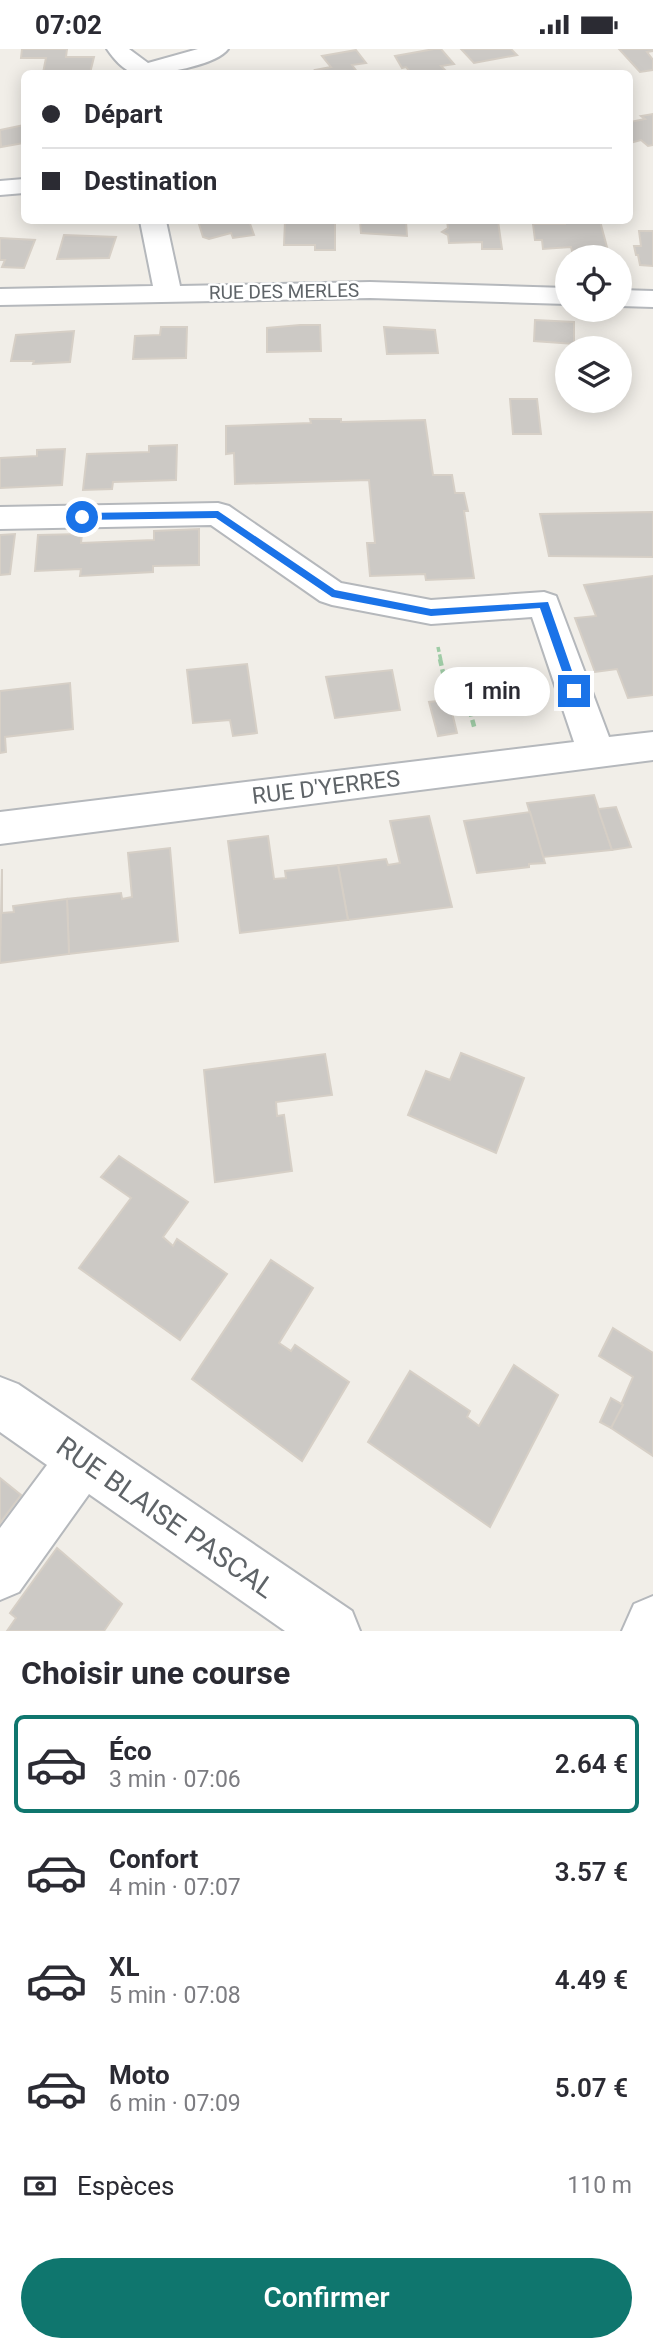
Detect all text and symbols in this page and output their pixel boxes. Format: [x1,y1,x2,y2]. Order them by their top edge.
text: 07:02 [35,10,102,40]
text: Départ [84,99,162,129]
text: Destination [84,166,217,196]
map controls [555,245,632,413]
button: locate [555,245,632,322]
street label: RUE DES MERLES [209,279,359,304]
button: layers [555,336,632,413]
route start [66,501,98,533]
callout: 1 min [434,667,550,715]
route end [558,675,590,707]
text: 1 min [463,678,521,705]
street label: RUE D'YERRES [250,765,402,810]
street label: RUE BLAISE PASCAL [50,1430,281,1605]
text: Choisir une course [21,1654,290,1692]
icon: car [25,1733,88,1796]
text: Éco [109,1736,152,1766]
text: 2.64 € [555,1749,628,1779]
text: 3 min · 07:06 [109,1766,241,1793]
icon: car [25,1841,88,1904]
text: Confort [109,1844,198,1874]
text: 3.57 € [555,1857,628,1887]
text: 4 min · 07:07 [109,1874,241,1901]
icon: car [25,1949,88,2012]
text: XL [109,1952,140,1982]
text: 4.49 € [555,1965,628,1995]
text: 5 min · 07:08 [109,1982,241,2009]
icon: car [25,2057,88,2120]
text: Moto [109,2060,170,2090]
text: 5.07 € [555,2073,628,2103]
text: 6 min · 07:09 [109,2090,241,2117]
icon: cash [21,2167,59,2205]
text: Espèces [77,2171,174,2201]
text: 110 m [567,2172,632,2199]
button: Confirmer [21,2258,632,2338]

